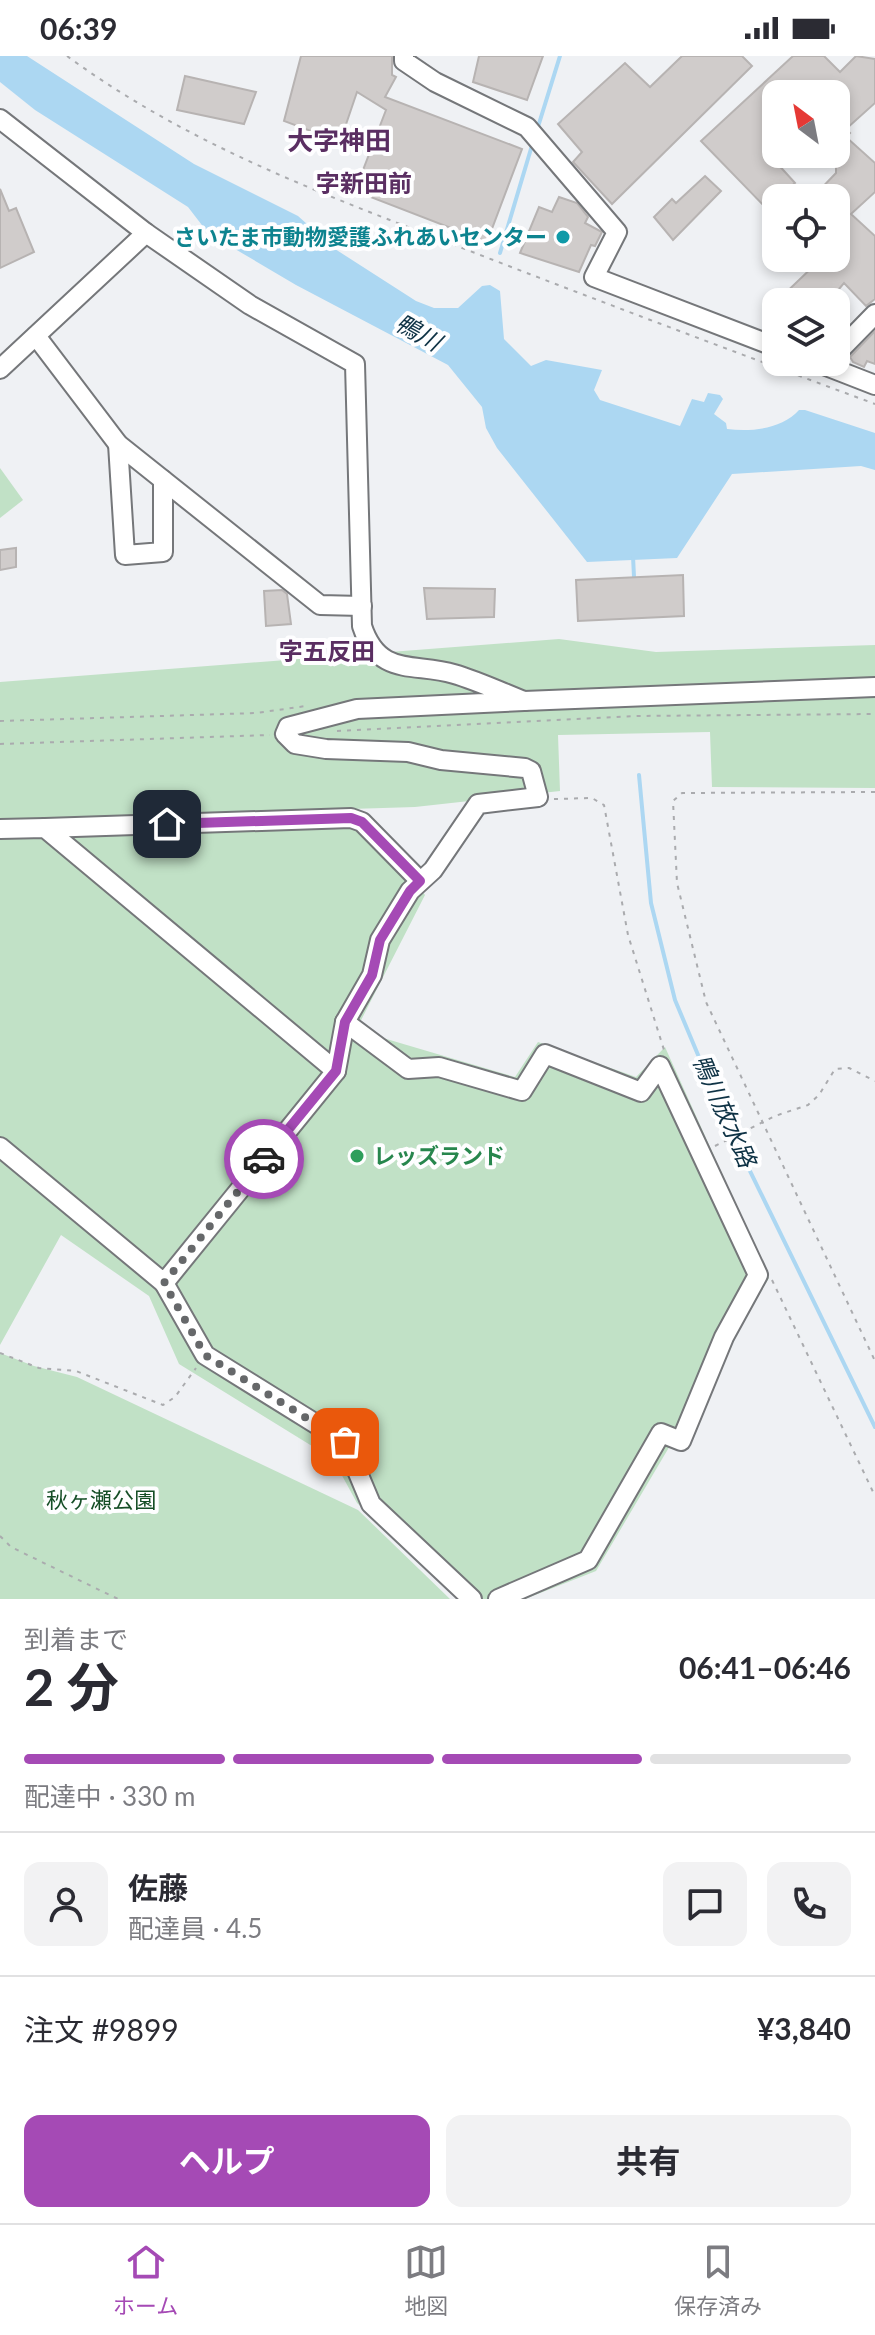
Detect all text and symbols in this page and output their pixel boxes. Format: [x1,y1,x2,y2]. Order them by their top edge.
text: 06:39 [40,10,117,46]
north arrow [762,80,850,168]
map controls [762,80,850,376]
district label: 大字神田 [287,124,391,156]
district label: 字新田前 [316,168,412,197]
button: locate [762,184,850,272]
place label: さいたま市動物愛護ふれあいセンター [174,223,547,250]
marker: さいたま市動物愛護ふれあいセンター [554,228,572,246]
button: layers [762,288,850,376]
water label: 鴨川 [391,307,449,357]
district label: 字五反田 [279,636,375,665]
pin [133,790,201,858]
icon: home [145,802,189,846]
water label: 鴨川放水路 [688,1050,764,1173]
courier [224,1119,304,1199]
icon: car [242,1137,286,1181]
place label: レッズランド [373,1142,505,1169]
marker: レッズランド [348,1147,366,1165]
pin [311,1408,379,1476]
icon: bag [323,1420,367,1464]
park label: 秋ヶ瀬公園 [46,1486,156,1513]
text: 到着まで [24,1623,128,1655]
text: 06:41–06:46 [679,1649,851,1685]
text: 2 分 [24,1655,119,1717]
text: 配達中 · 330 m [24,1780,195,1812]
button: person [24,1862,108,1946]
button: chat [663,1862,747,1946]
button: phone [767,1862,851,1946]
text: 佐藤 [128,1869,188,1905]
text: 配達員 · 4.5 [128,1912,262,1944]
text: ¥3,840 [757,2010,851,2046]
text: 注文 #9899 [24,2011,179,2047]
button: ヘルプ [24,2115,430,2207]
button: 共有 [446,2115,851,2207]
tab: ホーム [113,2240,178,2320]
tab: 地図 [404,2240,448,2320]
tab: 保存済み [674,2240,762,2320]

